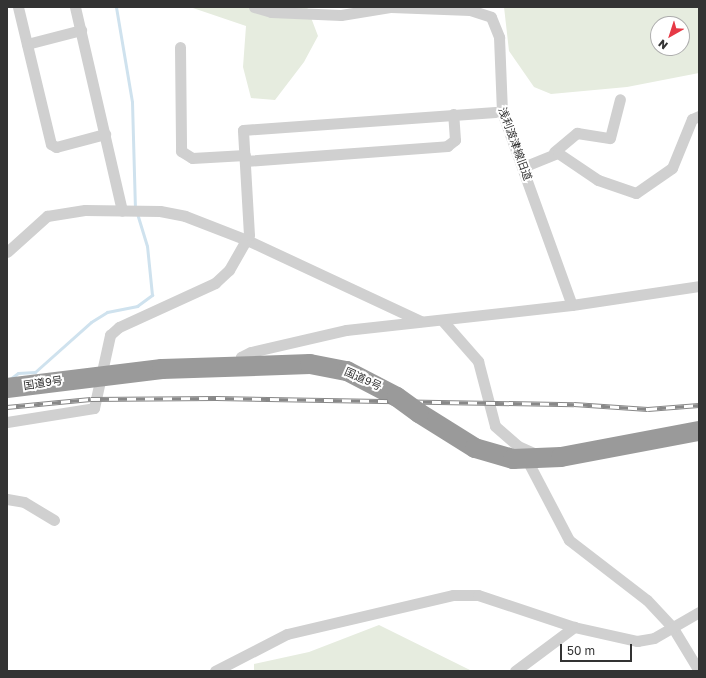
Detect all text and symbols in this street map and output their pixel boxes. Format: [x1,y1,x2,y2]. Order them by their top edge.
north arrow [650,16,690,56]
text: N [655,37,670,53]
street label: 浅利渡津線旧道 [496,106,534,182]
street label: 国道9号 [342,365,384,393]
street label: 国道9号 [22,374,64,392]
scale bar [562,636,634,662]
text: 50 m [567,643,595,658]

